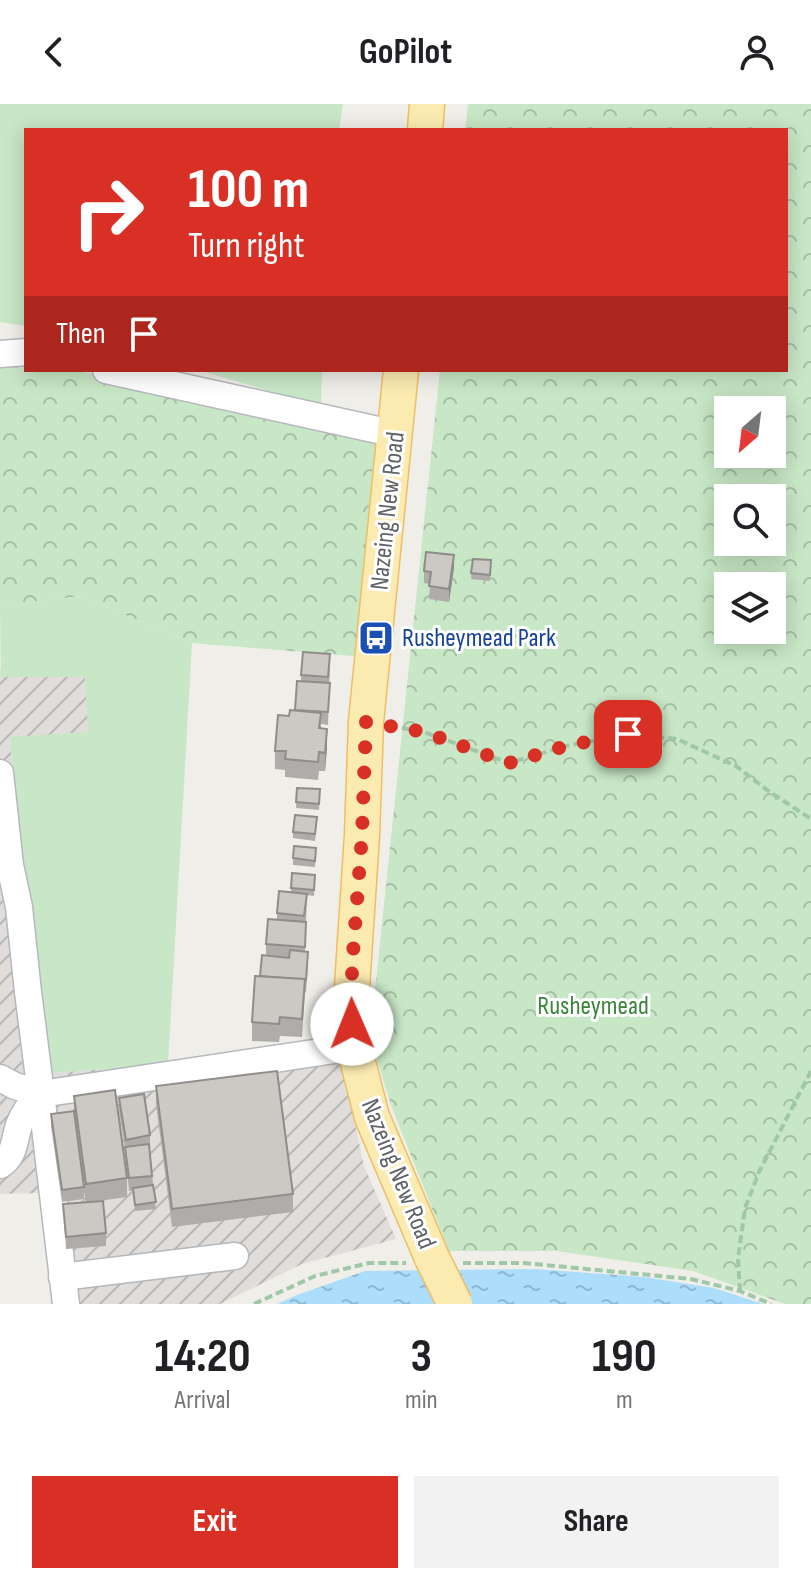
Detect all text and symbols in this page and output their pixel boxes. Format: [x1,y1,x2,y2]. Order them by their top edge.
icon: back [32,30,76,74]
icon: person [735,30,779,74]
text: GoPilot [359,31,452,74]
text: 100 m [188,157,309,224]
icon: right [56,160,160,264]
text: Turn right [188,225,305,268]
icon: arrive [122,312,166,356]
text: Then [56,316,106,352]
north arrow [714,396,786,468]
map controls [714,396,786,644]
street label: Nazeing New Road [364,430,412,592]
button: search [714,484,786,556]
button: layers [714,572,786,644]
bus stop icon: Rusheymead Park [357,619,395,657]
place label: Rusheymead Park [402,623,556,654]
pin [594,700,662,768]
icon: arrive [606,712,650,756]
position arrow [310,982,394,1066]
park label: Rusheymead [537,991,649,1022]
street label: Nazeing New Road [354,1095,442,1253]
text: 14:20 [154,1328,251,1385]
text: 3 [411,1328,432,1385]
text: 190 [592,1328,657,1385]
text: Arrival [175,1385,230,1416]
text: min [405,1385,438,1416]
text: m [616,1385,633,1416]
button: Exit [32,1476,398,1568]
button: Share [414,1476,779,1568]

